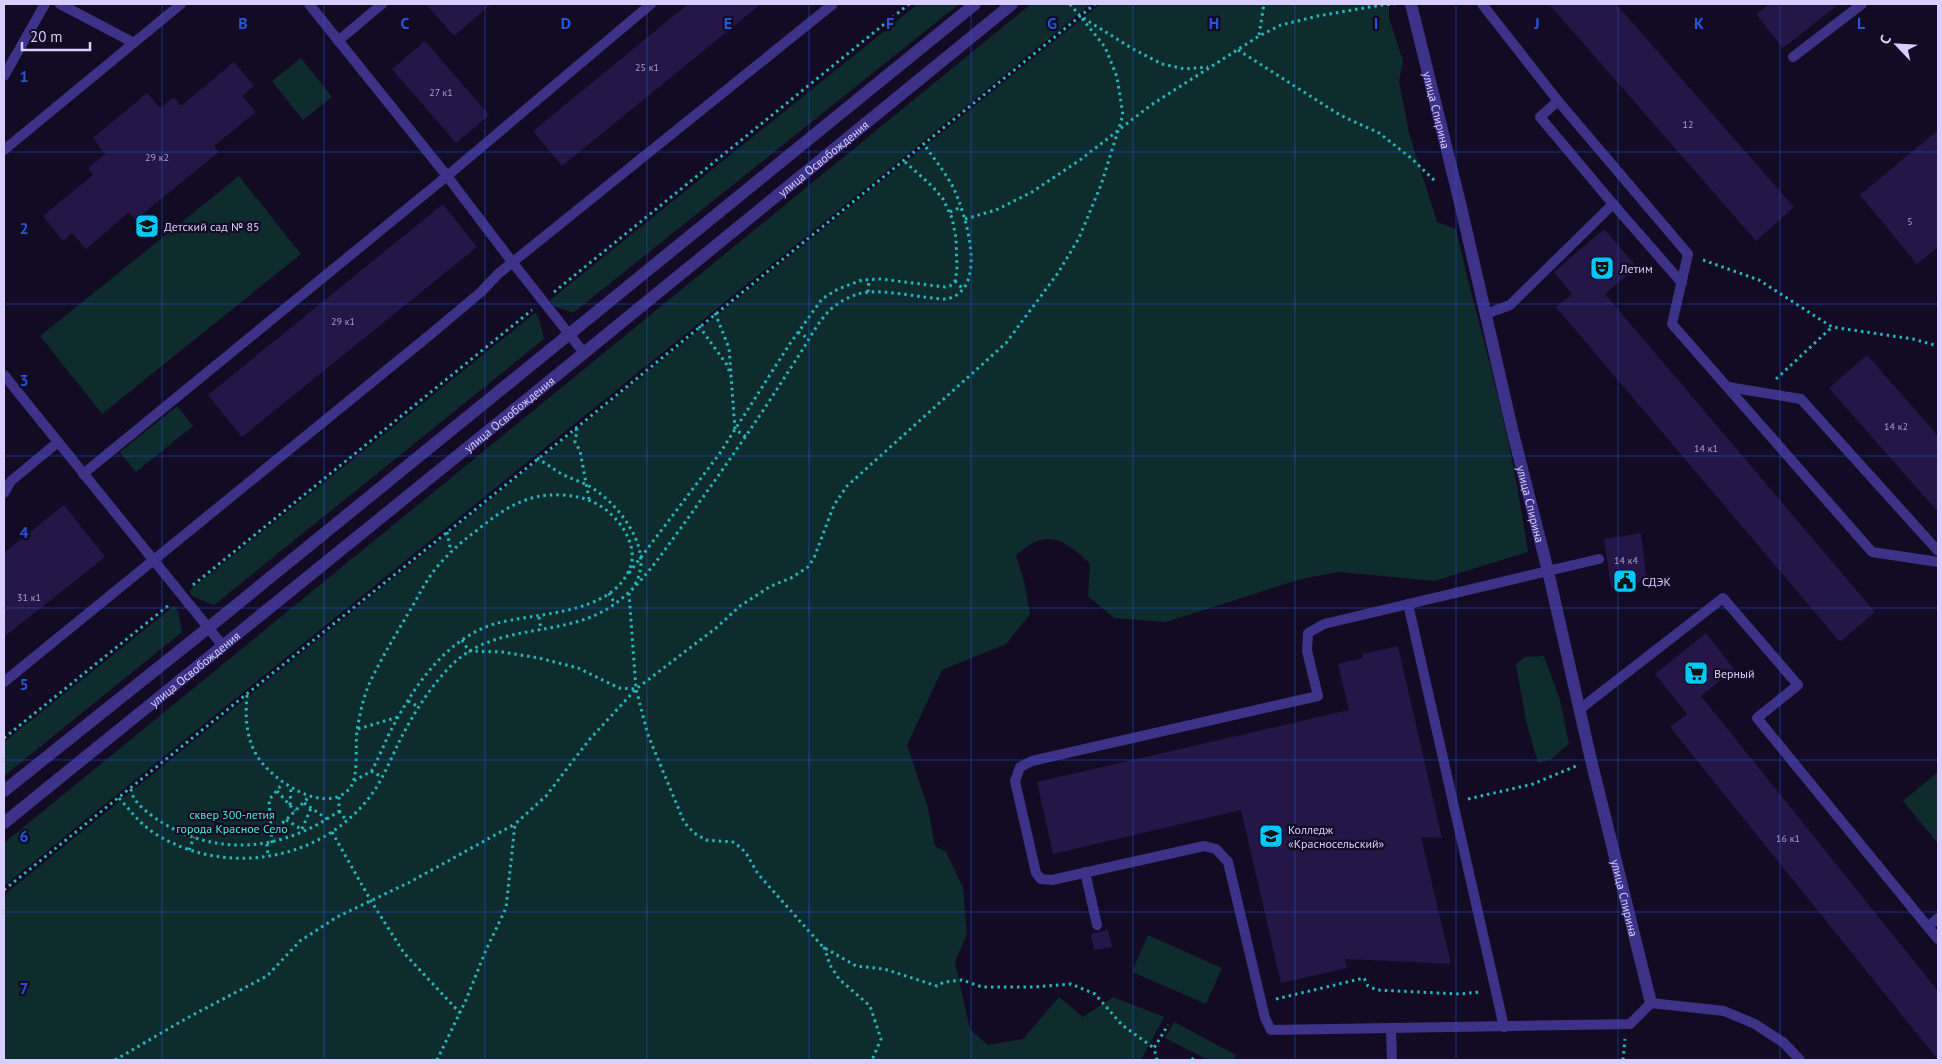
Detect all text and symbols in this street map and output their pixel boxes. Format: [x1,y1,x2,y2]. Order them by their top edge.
text: B [238,13,248,33]
text: C [401,13,410,33]
text: D [561,13,571,33]
text: E [724,13,732,33]
text: F [886,13,894,33]
text: G [1047,13,1057,33]
text: H [1209,13,1219,33]
text: I [1374,13,1378,33]
text: J [1533,13,1540,33]
text: K [1694,13,1704,33]
text: L [1857,13,1866,33]
scale bar [22,20,90,52]
north arrow [1872,20,1922,70]
text: 20 m [30,27,63,46]
text: С [1875,32,1895,47]
house number: 25 к1 [635,61,659,74]
text: 1 [19,66,29,86]
street label: улица Спирина [1420,70,1454,150]
house number: 27 к1 [429,86,453,99]
street label: улица Освобождения [775,117,871,199]
house number: 12 [1683,118,1693,131]
house number: 29 к2 [145,151,169,164]
school or university icon: Детский сад № 85 [134,213,160,239]
house number: 5 [1907,215,1913,228]
text: 2 [19,218,29,238]
place label: Детский сад № 85 [164,219,260,234]
theatre icon: Летим [1589,255,1615,281]
place label: Летим [1619,261,1653,276]
house number: 29 к1 [331,315,355,328]
text: 3 [19,370,29,390]
street label: улица Освобождения [461,373,557,455]
house number: 14 к2 [1884,420,1908,433]
house number: 14 к1 [1694,442,1718,455]
street label: улица Спирина [1514,464,1548,544]
text: 4 [19,522,29,542]
house number: 14 к4 [1614,554,1638,567]
public building icon: СДЭК [1612,568,1638,594]
place label: СДЭК [1642,574,1671,589]
house number: 31 к1 [17,591,41,604]
street label: улица Освобождения [146,628,243,710]
supermarket icon: Верный [1683,660,1709,686]
place label: Верный [1714,666,1755,681]
text: 5 [19,674,29,694]
park label: сквер 300-летия города Красное Село [176,807,288,836]
place label: Колледж «Красносельский» [1288,822,1385,851]
school or university icon: Колледж «Красносельский» [1258,823,1284,849]
text: 6 [19,826,29,846]
house number: 16 к1 [1776,832,1800,845]
street label: улица Спирина [1608,857,1642,938]
text: 7 [19,978,29,998]

